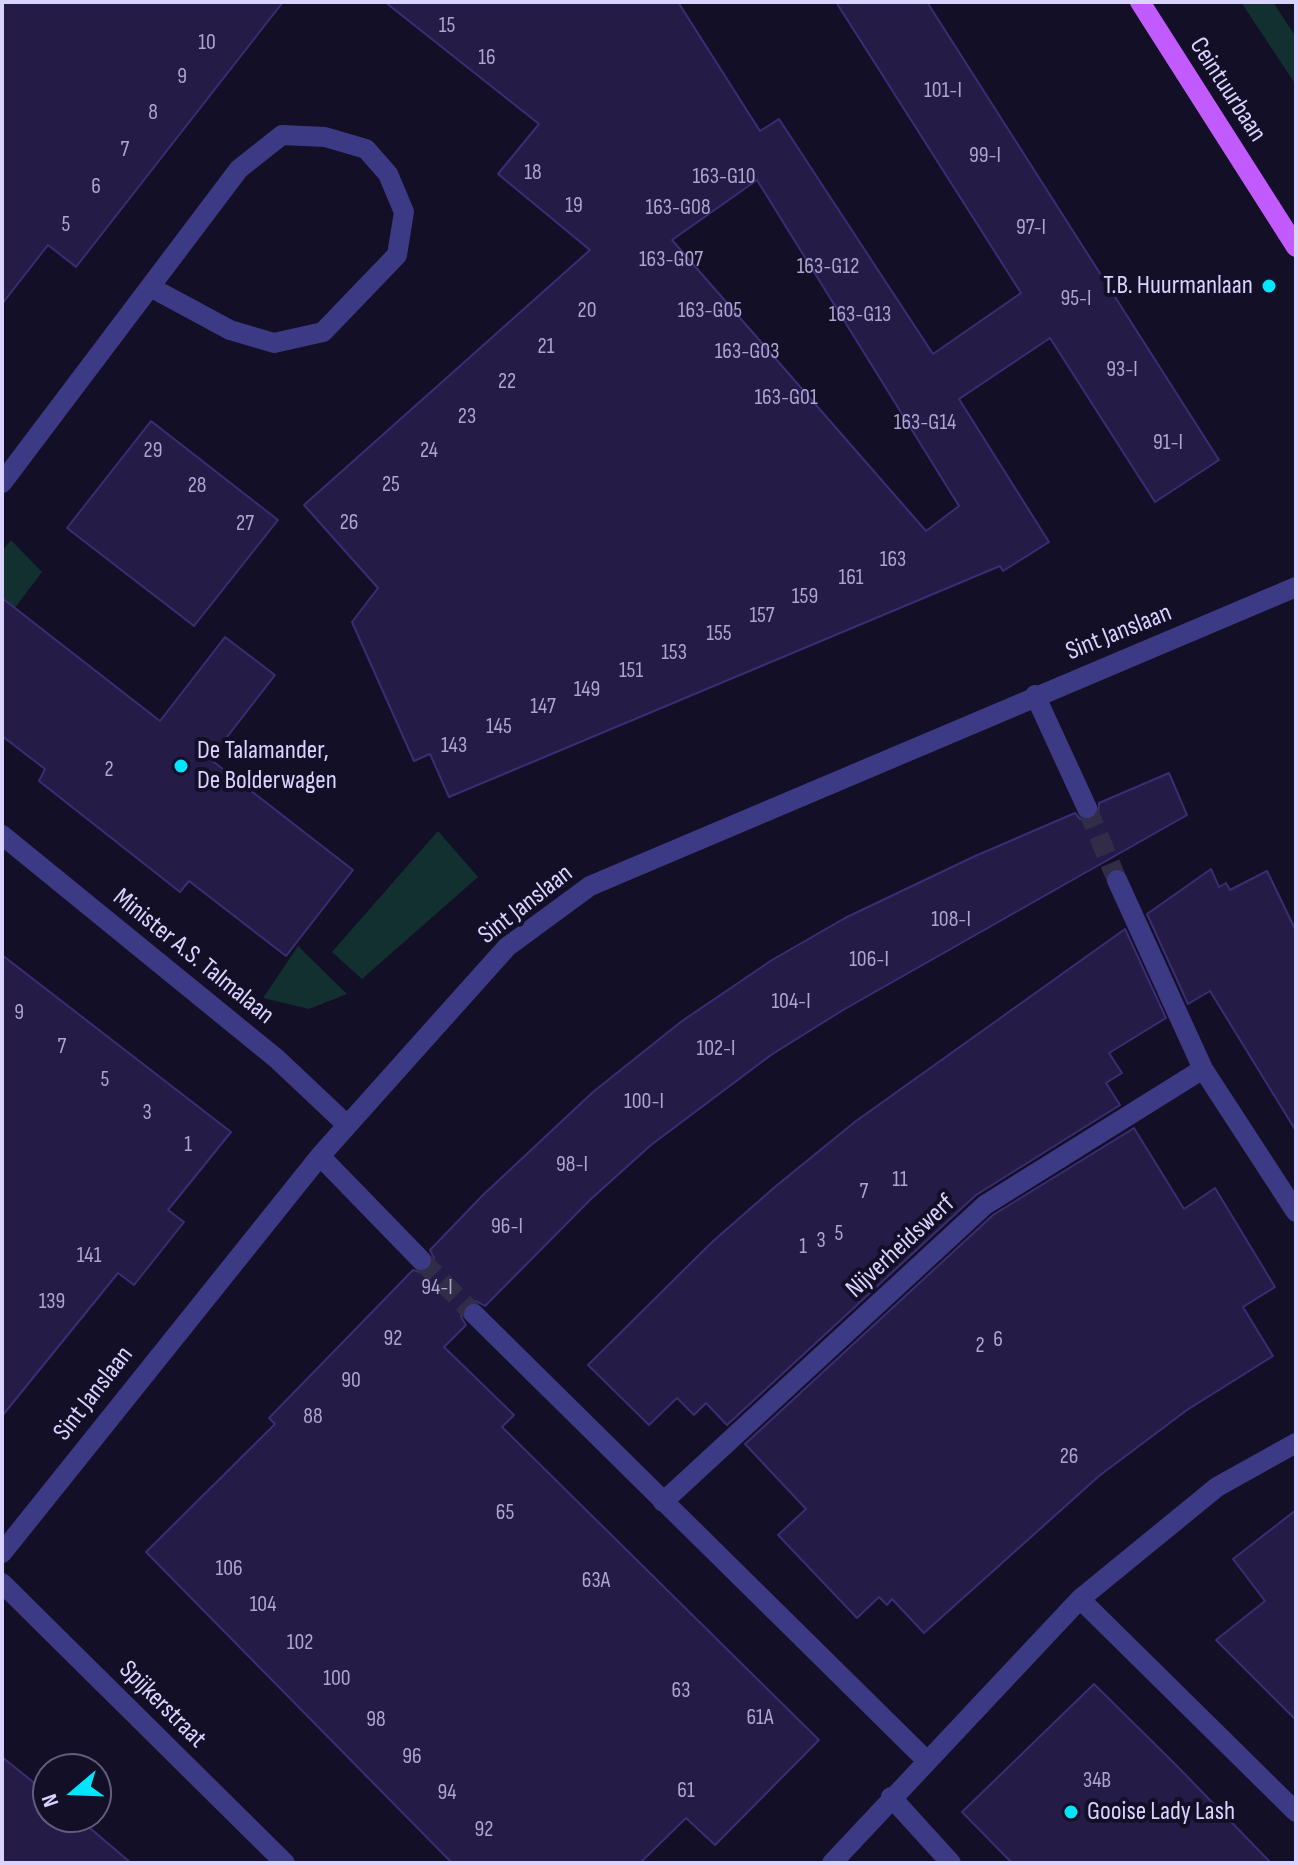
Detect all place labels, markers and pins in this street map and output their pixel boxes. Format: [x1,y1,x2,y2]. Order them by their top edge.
place label: T.B. Huurmanlaan [1103,270,1253,302]
marker: T.B. Huurmanlaan [1260,277,1278,295]
place label: De Talamander, De Bolderwagen [197,735,337,796]
marker: De Talamander, De Bolderwagen [172,757,190,775]
place label: Gooise Lady Lash [1087,1796,1235,1828]
marker: Gooise Lady Lash [1062,1803,1080,1821]

